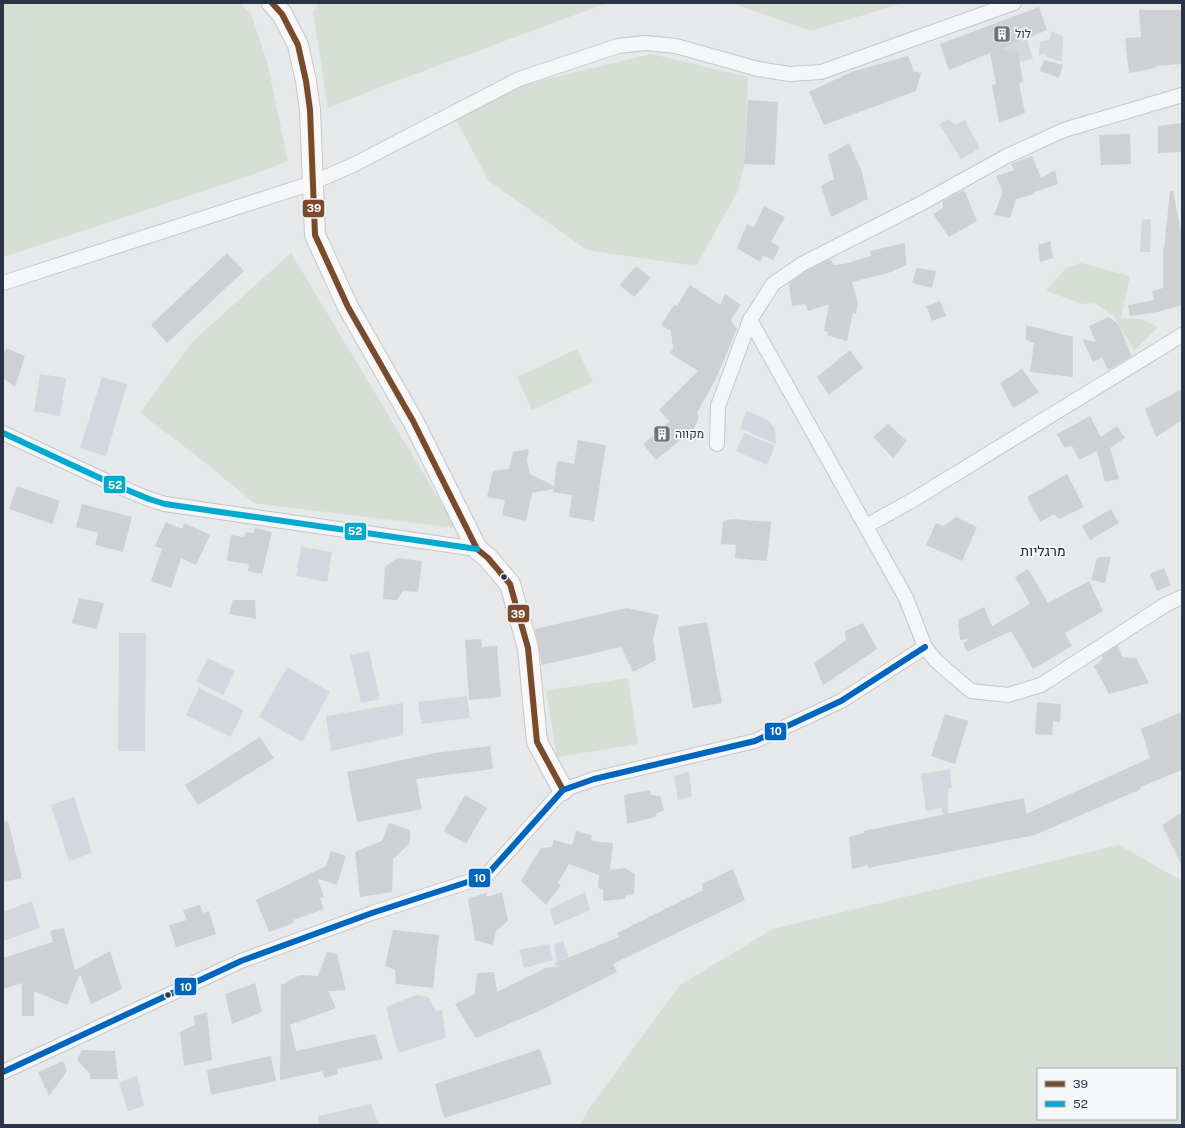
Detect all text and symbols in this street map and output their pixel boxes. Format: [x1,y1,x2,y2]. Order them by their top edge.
building icon: לול [992,24,1012,44]
place label: לול [1015,27,1031,41]
line badge: 39 [302,199,325,218]
text: 39 [307,202,321,214]
building icon: מקווה [652,424,672,444]
place label: מקווה [675,427,704,441]
line badge: 52 [103,475,126,494]
text: 52 [108,479,122,491]
line badge: 52 [344,522,367,541]
text: 52 [348,525,362,537]
district label: מרגליות [1020,543,1066,559]
unlabelled marker [499,572,509,582]
line badge: 39 [507,604,530,623]
text: 39 [511,608,525,620]
line badge: 10 [764,722,787,741]
text: 10 [770,725,782,737]
line badge: 10 [468,868,491,888]
text: 10 [474,872,486,884]
line badge: 10 [174,977,197,996]
text: 10 [180,981,192,993]
unlabelled marker [163,990,173,1000]
legend [1037,1068,1177,1120]
text: 39 [1073,1077,1088,1091]
text: 52 [1073,1097,1088,1111]

